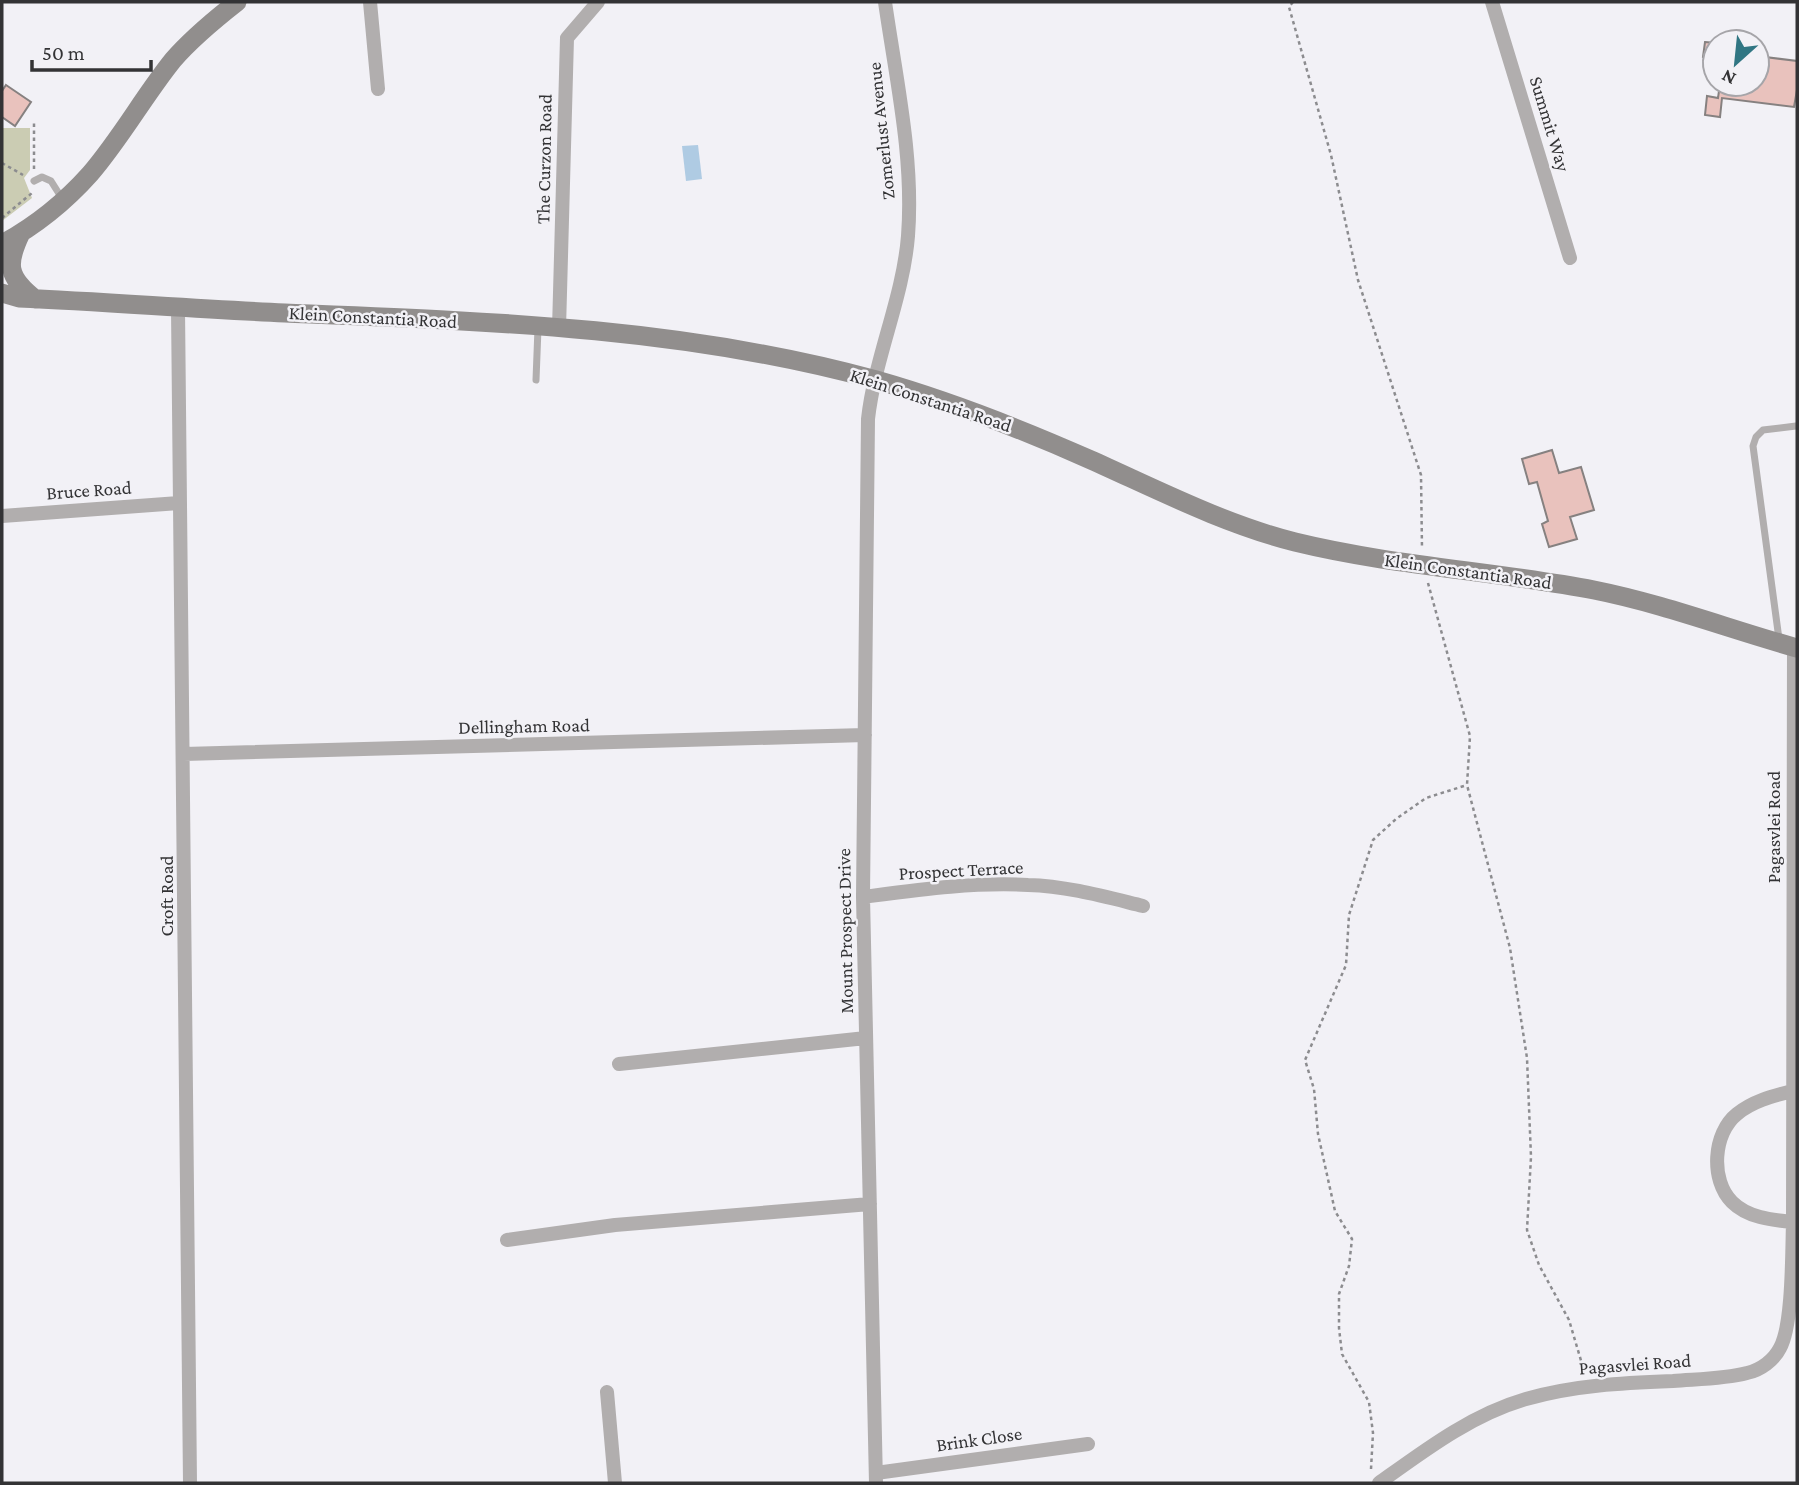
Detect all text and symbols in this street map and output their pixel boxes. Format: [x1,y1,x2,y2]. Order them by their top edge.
scale bar [32,28,150,72]
north arrow [1701,28,1771,98]
text: 50 m [42,41,85,65]
street label: Zomerlust Avenue [863,61,899,201]
text: N [1718,65,1739,90]
street label: Summit Way [1526,74,1574,174]
street label: The Curzon Road [532,94,556,224]
street label: Klein Constantia Road [288,302,458,332]
street label: Klein Constantia Road [848,364,1014,436]
street label: Bruce Road [46,477,132,503]
street label: Klein Constantia Road [1383,549,1553,593]
street label: Dellingham Road [458,714,590,738]
street label: Pagasvlei Road [1763,771,1784,883]
street label: Mount Prospect Drive [833,848,857,1014]
street label: Croft Road [156,856,177,936]
street label: Prospect Terrace [898,856,1024,884]
street label: Pagasvlei Road [1578,1350,1692,1378]
street label: Brink Close [935,1423,1023,1455]

